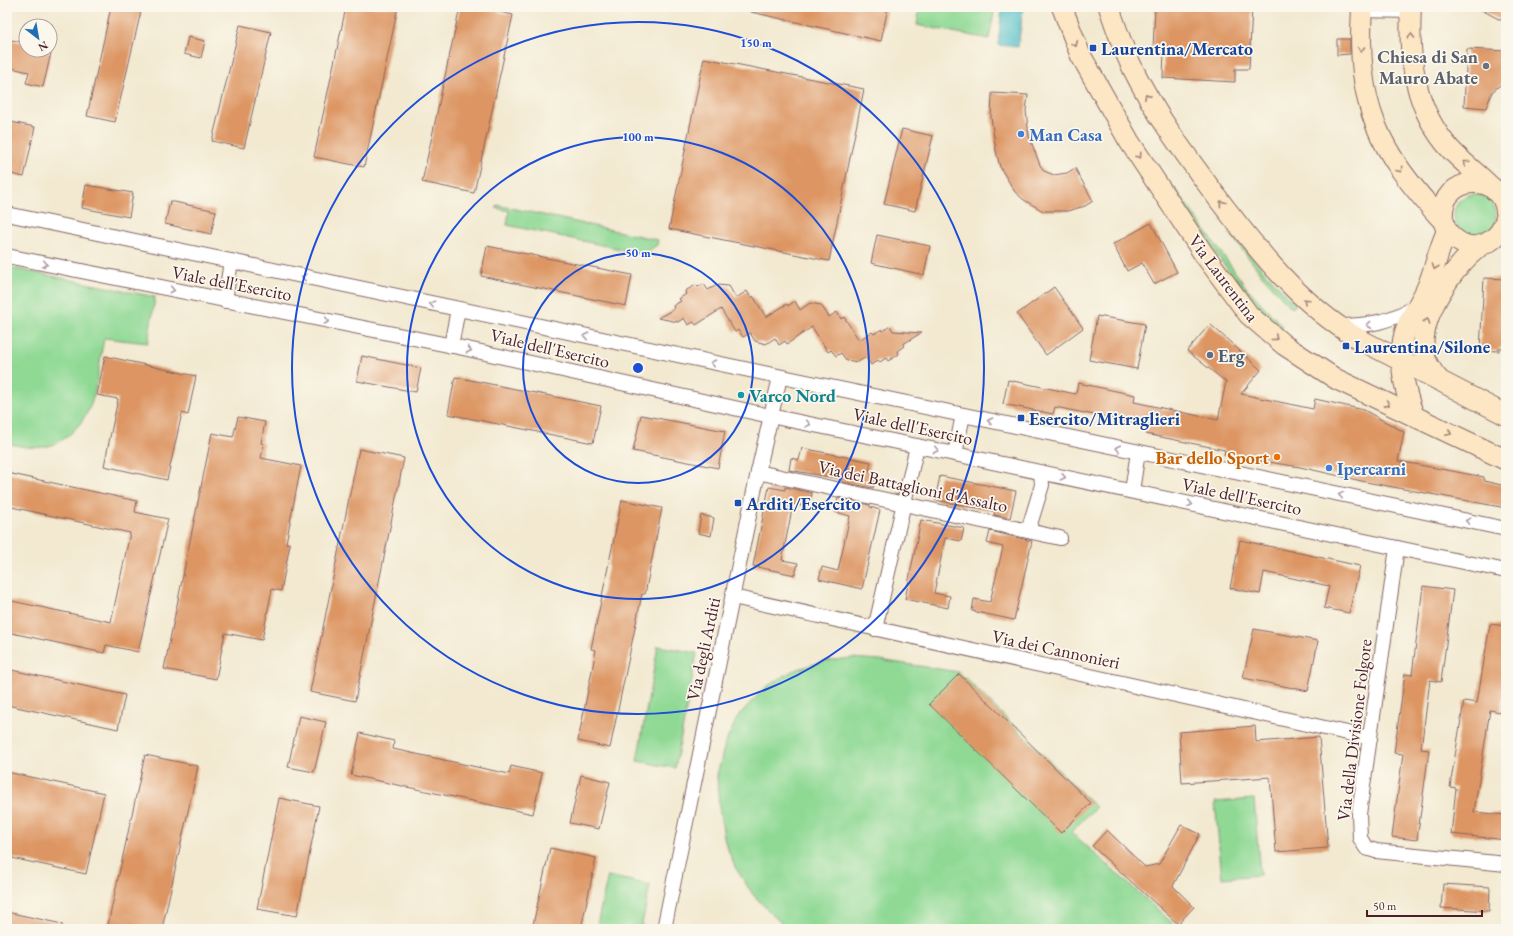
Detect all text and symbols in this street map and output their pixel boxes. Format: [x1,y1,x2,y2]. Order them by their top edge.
north arrow [18,18,58,58]
one-way arrow [1407,33,1415,39]
text: 150 m [740,35,772,51]
place label: Laurentina/Mercato [1101,37,1253,60]
text: N [36,38,51,55]
one-way arrow [1070,39,1078,47]
marker: Laurentina/Mercato [1088,43,1098,53]
place label: Chiesa di San Mauro Abate [1377,45,1478,89]
one-way arrow [1357,46,1365,52]
marker: Chiesa di San Mauro Abate [1481,61,1491,71]
one-way arrow [1145,93,1152,100]
place label: Man Casa [1029,123,1102,146]
text: 100 m [622,129,654,145]
marker: Man Casa [1016,129,1026,139]
one-way arrow [1134,152,1141,159]
one-way arrow [1463,161,1470,168]
one-way arrow [1395,166,1402,173]
one-way arrow [1219,200,1226,207]
street label: Via Laurentina [1184,230,1265,327]
text: 50 m [625,245,651,261]
one-way arrow [42,259,48,267]
street label: Viale dell'Esercito [170,260,294,306]
one-way arrow [1431,264,1440,271]
one-way arrow [301,273,308,281]
one-way arrow [169,285,176,294]
one-way arrow [1303,298,1311,306]
one-way arrow [428,300,435,308]
one-way arrow [324,317,330,325]
one-way arrow [1423,318,1431,325]
one-way arrow [1365,320,1372,329]
street label: Viale dell'Esercito [488,323,612,373]
one-way arrow [583,333,589,341]
one-way arrow [1271,334,1278,341]
place label: Laurentina/Silone [1354,335,1491,358]
marker: Laurentina/Silone [1341,341,1351,351]
place label: Erg [1218,344,1246,367]
one-way arrow [465,345,472,353]
marker: Erg [1205,350,1215,360]
one-way arrow [710,359,717,368]
centre of rings [631,361,645,375]
place label: Varco Nord [749,384,836,407]
marker: Varco Nord [736,390,746,400]
one-way arrow [1383,400,1390,408]
street label: Viale dell'Esercito [851,402,975,450]
place label: Esercito/Mitraglieri [1029,407,1181,430]
marker: Esercito/Mitraglieri [1016,413,1026,423]
one-way arrow [987,417,993,425]
one-way arrow [805,419,811,428]
one-way arrow [1445,428,1452,436]
one-way arrow [1114,444,1121,452]
one-way arrow [932,445,939,453]
place label: Bar dello Sport [1156,446,1269,469]
marker: Bar dello Sport [1272,452,1282,462]
street label: Via dei Battaglioni d'Assalto [816,455,1010,517]
place label: Ipercarni [1337,457,1407,480]
marker: Ipercarni [1324,463,1334,473]
one-way arrow [1059,472,1066,481]
street label: Viale dell'Esercito [1180,472,1304,520]
one-way arrow [1337,491,1344,500]
place label: Arditi/Esercito [745,492,861,515]
marker: Arditi/Esercito [733,498,743,508]
one-way arrow [1187,499,1193,507]
one-way arrow [1465,518,1471,526]
street label: Via degli Arditi [681,595,725,703]
street label: Via dei Cannonieri [990,624,1123,674]
street label: Via della Divisione Folgore [1331,638,1377,822]
scale bar [1367,892,1482,918]
text: 50 m [1373,898,1397,914]

